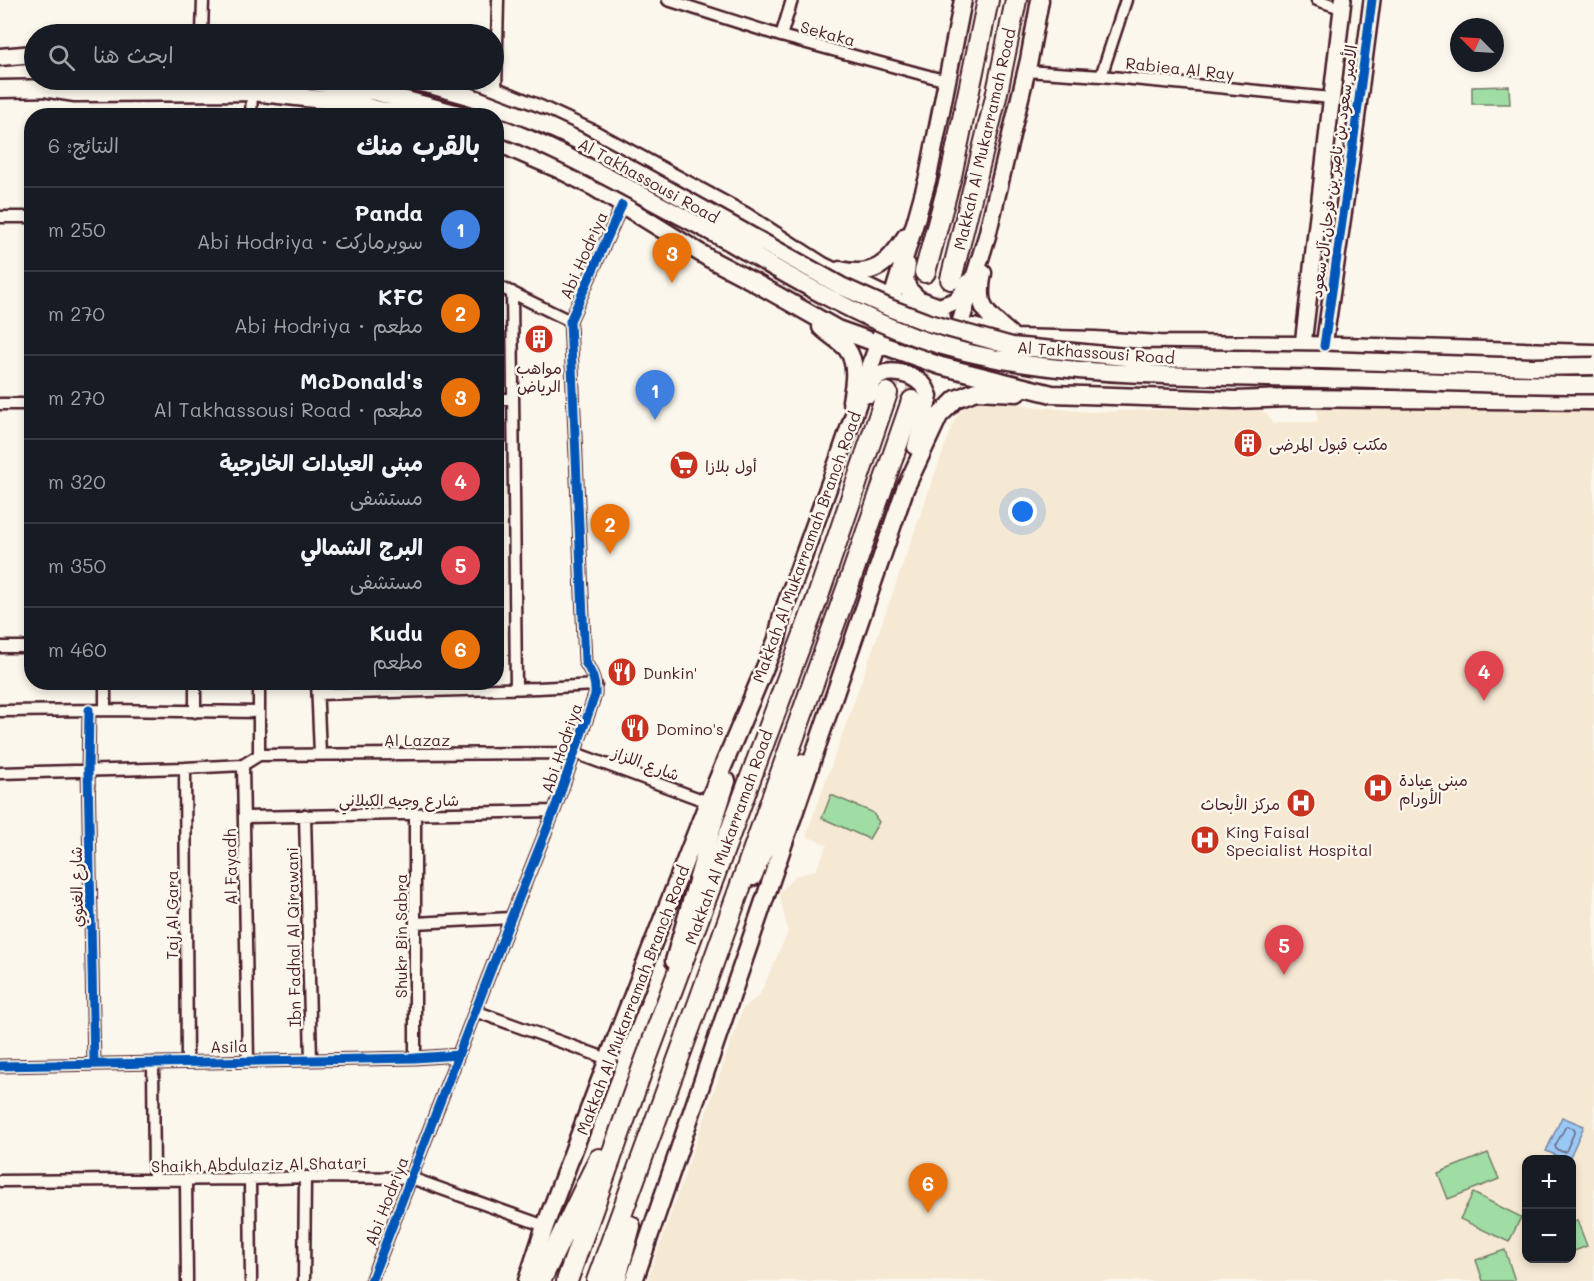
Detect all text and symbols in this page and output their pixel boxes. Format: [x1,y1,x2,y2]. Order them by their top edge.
street label: Sekaka [798,16,858,50]
north arrow [1450,18,1504,72]
search box [24,24,504,90]
street label: Makkah Al Mukarramah Road [948,26,1020,252]
text: ابحث هنا [93,40,174,69]
icon: search [45,41,78,74]
street label: الأمير سعود بن ناصر بن فرحان آل سعود [1305,43,1362,299]
street label: Rabiea Al Ray [1125,52,1235,84]
text: بالقرب منك [357,128,480,162]
text: النتائج: 6 [48,132,119,158]
street label: Al Takhassousi Road [575,133,723,227]
text: Panda [354,198,423,227]
street label: Abi Hodriya [554,208,612,302]
text: 250 m [48,216,106,242]
text: 1 [456,216,465,242]
text: سوبرماركت · Abi Hodriya [197,228,423,254]
pin: 3 [652,234,692,283]
text: KFC [378,282,423,311]
text: 270 m [48,300,105,326]
text: 2 [455,300,466,326]
text: مطعم · Abi Hodriya [234,312,423,338]
building icon: مواهب الرياض [523,323,555,355]
street label: Al Takhassousi Road [1016,336,1176,368]
place label: مواهب الرياض [516,357,562,396]
text: McDonald's [300,366,423,395]
pin: 1 [636,370,674,420]
text: 270 m [48,384,105,410]
text: 3 [455,384,467,410]
text: مطعم · Al Takhassousi Road [153,396,423,422]
street label: Makkah Al Mukarramah Branch Road [747,409,865,685]
building icon: مكتب قبول المرضى [1232,427,1264,459]
place label: مكتب قبول المرضى [1269,433,1388,455]
text: مبنى العيادات الخارجية [220,448,423,477]
supermarket icon: أول بلازا [668,449,700,481]
place label: أول بلازا [705,455,757,476]
text: 320 m [48,468,106,494]
text: 4 [454,468,467,494]
text: مستشفى [350,484,423,510]
your location [1008,497,1037,526]
pin: 2 [590,504,630,554]
text: البرج الشمالي [301,532,423,561]
text: 350 m [48,552,106,578]
text: 5 [455,552,466,578]
text: مستشفى [350,568,423,594]
text: Kudu [369,618,423,647]
text: 460 m [48,636,107,662]
text: 6 [454,636,467,662]
text: مطعم [372,648,423,674]
pin: 4 [1464,652,1504,701]
restaurant icon: Dunkin' [606,656,638,688]
place label: Dunkin' [643,662,697,683]
street label: Abi Hodriya [536,700,586,796]
restaurant icon: Domino's [619,712,651,744]
place label: Domino's [656,718,724,739]
street label: Makkah Al Mukarramah Road [679,727,777,947]
street label: Al Lazaz [384,729,450,750]
street label: شارع اللزاز [607,741,682,787]
place label: مبنى عيادة الأورام [1399,769,1468,811]
hospital icon: مبنى عيادة الأورام [1362,772,1394,804]
hospital icon: مركز الأبحاث [1285,787,1317,819]
street label: شارع وجيه الكيلاني [339,789,459,815]
place label: مركز الأبحاث [1201,793,1280,814]
place label: King Faisal Specialist Hospital [1226,821,1372,860]
hospital icon: King Faisal Specialist Hospital [1189,824,1221,856]
street label: Al Fayadh [219,829,241,905]
street label: شارع الغنوي [65,846,89,928]
street label: Ibn Fadhal Al Qirawani [281,847,305,1027]
street label: Makkah Al Mukarramah Branch Road [571,862,693,1138]
street label: Taj Al Gara [161,870,182,960]
street label: Shukr Bin Sabra [390,874,411,998]
pin: 5 [1264,926,1304,975]
street label: Asila [210,1035,248,1057]
street label: Shaikh Abdulaziz Al Shatari [151,1152,367,1176]
street label: Abi Hodriya [359,1154,413,1248]
map controls [1522,1155,1576,1263]
button: + [1522,1155,1576,1209]
pin: 6 [908,1164,948,1213]
button: − [1522,1209,1576,1263]

